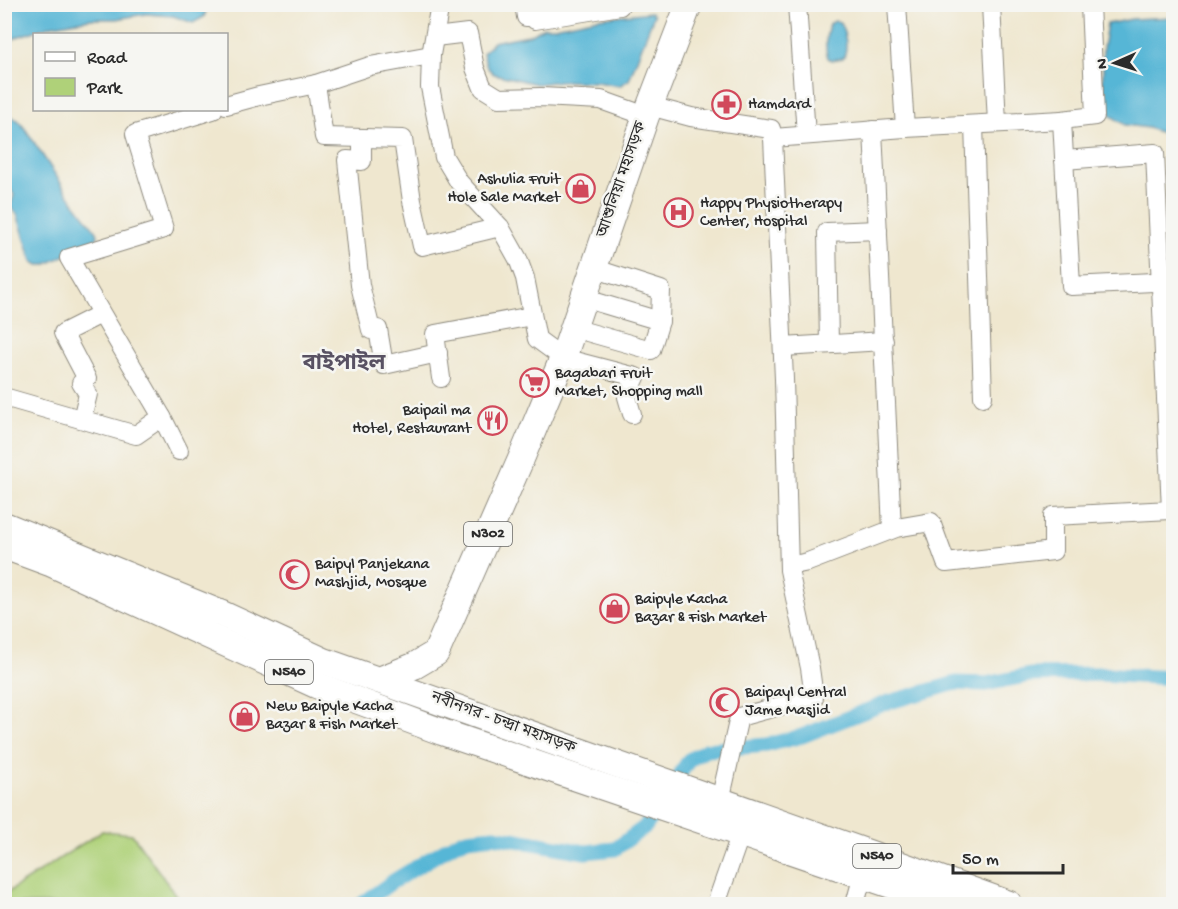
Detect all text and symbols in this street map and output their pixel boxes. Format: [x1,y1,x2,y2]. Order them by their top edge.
legend [33,33,228,111]
north arrow [1085,33,1145,93]
text: Road [87,49,128,70]
text: N [1094,57,1113,69]
text: Park [86,79,123,100]
pharmacy icon: Hamdard [711,89,743,121]
place label: Hamdard [748,96,812,115]
street label: আশুলিয়া মহাসড়ক [591,117,652,242]
place label: Ashulia Fruit Hole Sale Market [448,171,561,208]
shop icon: Ashulia Fruit Hole Sale Market [565,173,597,205]
place label: Happy Physiotherapy Center, Hospital [700,195,842,232]
hospital icon: Happy Physiotherapy Center, Hospital [663,197,695,229]
district label: বাইপাইল [302,349,386,378]
place label: Bagabari Fruit Market, Shopping mall [554,365,703,402]
supermarket icon: Bagabari Fruit Market, Shopping mall [518,367,550,399]
place label: Baipail ma Hotel, Restaurant [352,402,472,439]
restaurant icon: Baipail ma Hotel, Restaurant [476,404,508,436]
road number: N302 [464,522,512,546]
place label: Baipyl Panjekana Mashjid, Mosque [314,556,430,593]
mosque icon: Baipyl Panjekana Mashjid, Mosque [278,558,310,590]
place label: Baipyle Kacha Bazar & Fish Market [634,591,768,628]
shop icon: Baipyle Kacha Bazar & Fish Market [598,593,630,625]
road number: N540 [265,660,313,684]
place label: Baipayl Central Jame Masjid [744,684,847,721]
street label: নবীনগর - চন্দ্রা মহাসড়ক [427,686,580,759]
mosque icon: Baipayl Central Jame Masjid [708,686,740,718]
place label: New Baipyle Kacha Bazar & Fish Market [265,698,399,735]
shop icon: New Baipyle Kacha Bazar & Fish Market [229,700,261,732]
scale bar [953,837,1062,875]
road number: N540 [853,844,901,868]
text: 50 m [962,850,999,871]

